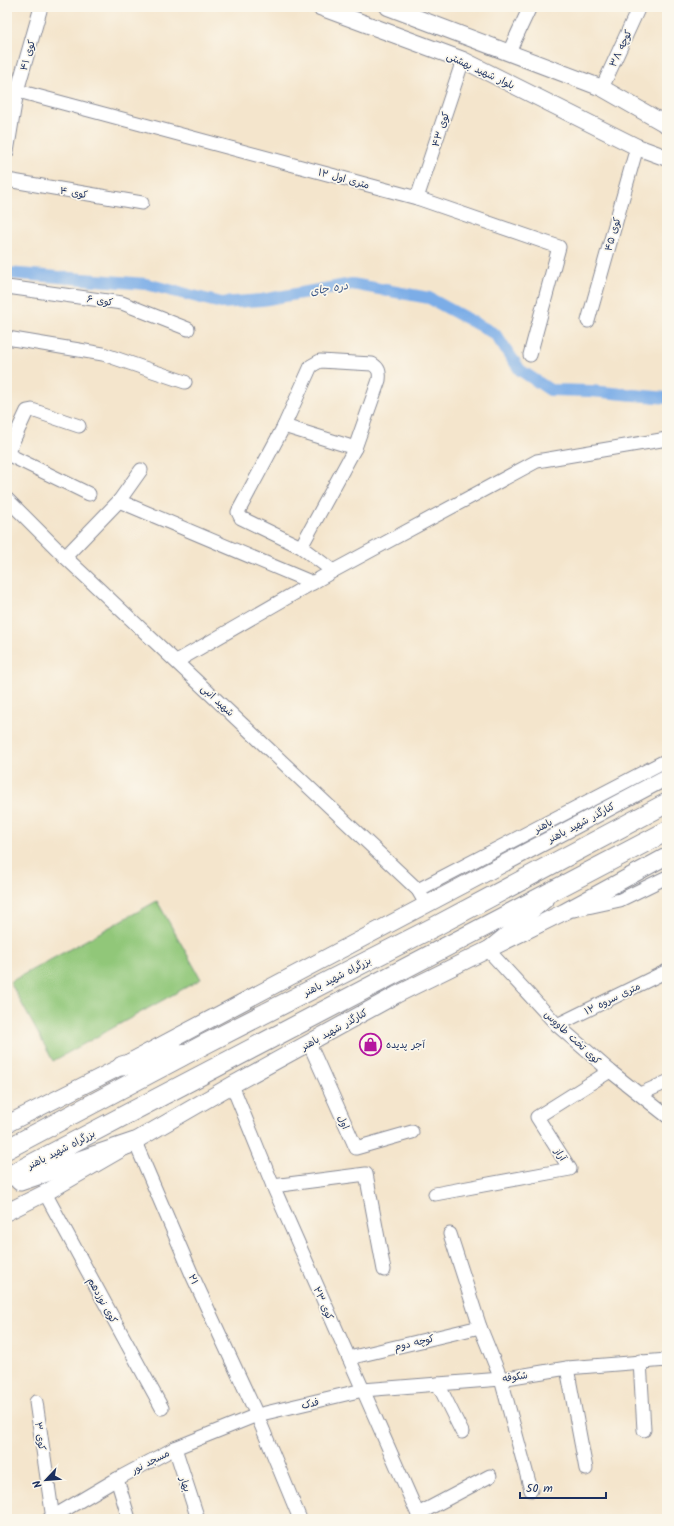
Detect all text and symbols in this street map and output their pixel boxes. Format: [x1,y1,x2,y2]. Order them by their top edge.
street label: کوچه ۳۸ [605,27,637,70]
street label: کوی ۴۱ [16,38,40,73]
street label: بلوار شهید بهشتی [444,48,517,94]
street label: کوی ۴۳ [428,110,454,149]
street label: ۱۲ متری اول [316,164,371,194]
street label: کوی ۴ [59,183,89,203]
street label: کوی ۴۵ [600,215,625,253]
water label: دره چای [309,277,350,301]
street label: کوی ۶ [86,291,114,311]
street label: شهید انبی [197,681,238,721]
street label: کنارگذر شهید باهنر [544,798,618,848]
street label: باهنر [531,814,556,838]
street label: بزرگراه شهید باهنر [300,953,374,1001]
street label: ۱۲ متری سروه [582,978,643,1019]
street label: کنارگذر شهید باهنر [297,1005,371,1055]
street label: کوی تخت طاووس [540,1007,605,1069]
shop icon: آجر پدیده [358,1031,384,1057]
place label: آجر پدیده [386,1037,425,1053]
street label: اول [333,1113,353,1132]
street label: بزرگراه شهید باهنر [24,1126,98,1174]
street label: آراز [549,1144,571,1165]
street label: ۲۱ [184,1271,203,1287]
street label: کوی نوزدهم [83,1275,121,1326]
street label: کوی ۲۳ [309,1284,338,1323]
street label: کوچه دوم [393,1331,436,1355]
street label: شکوفه [501,1367,529,1387]
street label: فدک [300,1394,321,1414]
street label: کوی ۳ [30,1421,50,1451]
street label: مسجد نور [128,1445,173,1479]
north arrow [26,1460,66,1500]
street label: بهار [175,1474,195,1494]
scale bar [520,1474,606,1500]
text: N [28,1477,48,1491]
text: 50 m [526,1479,553,1498]

